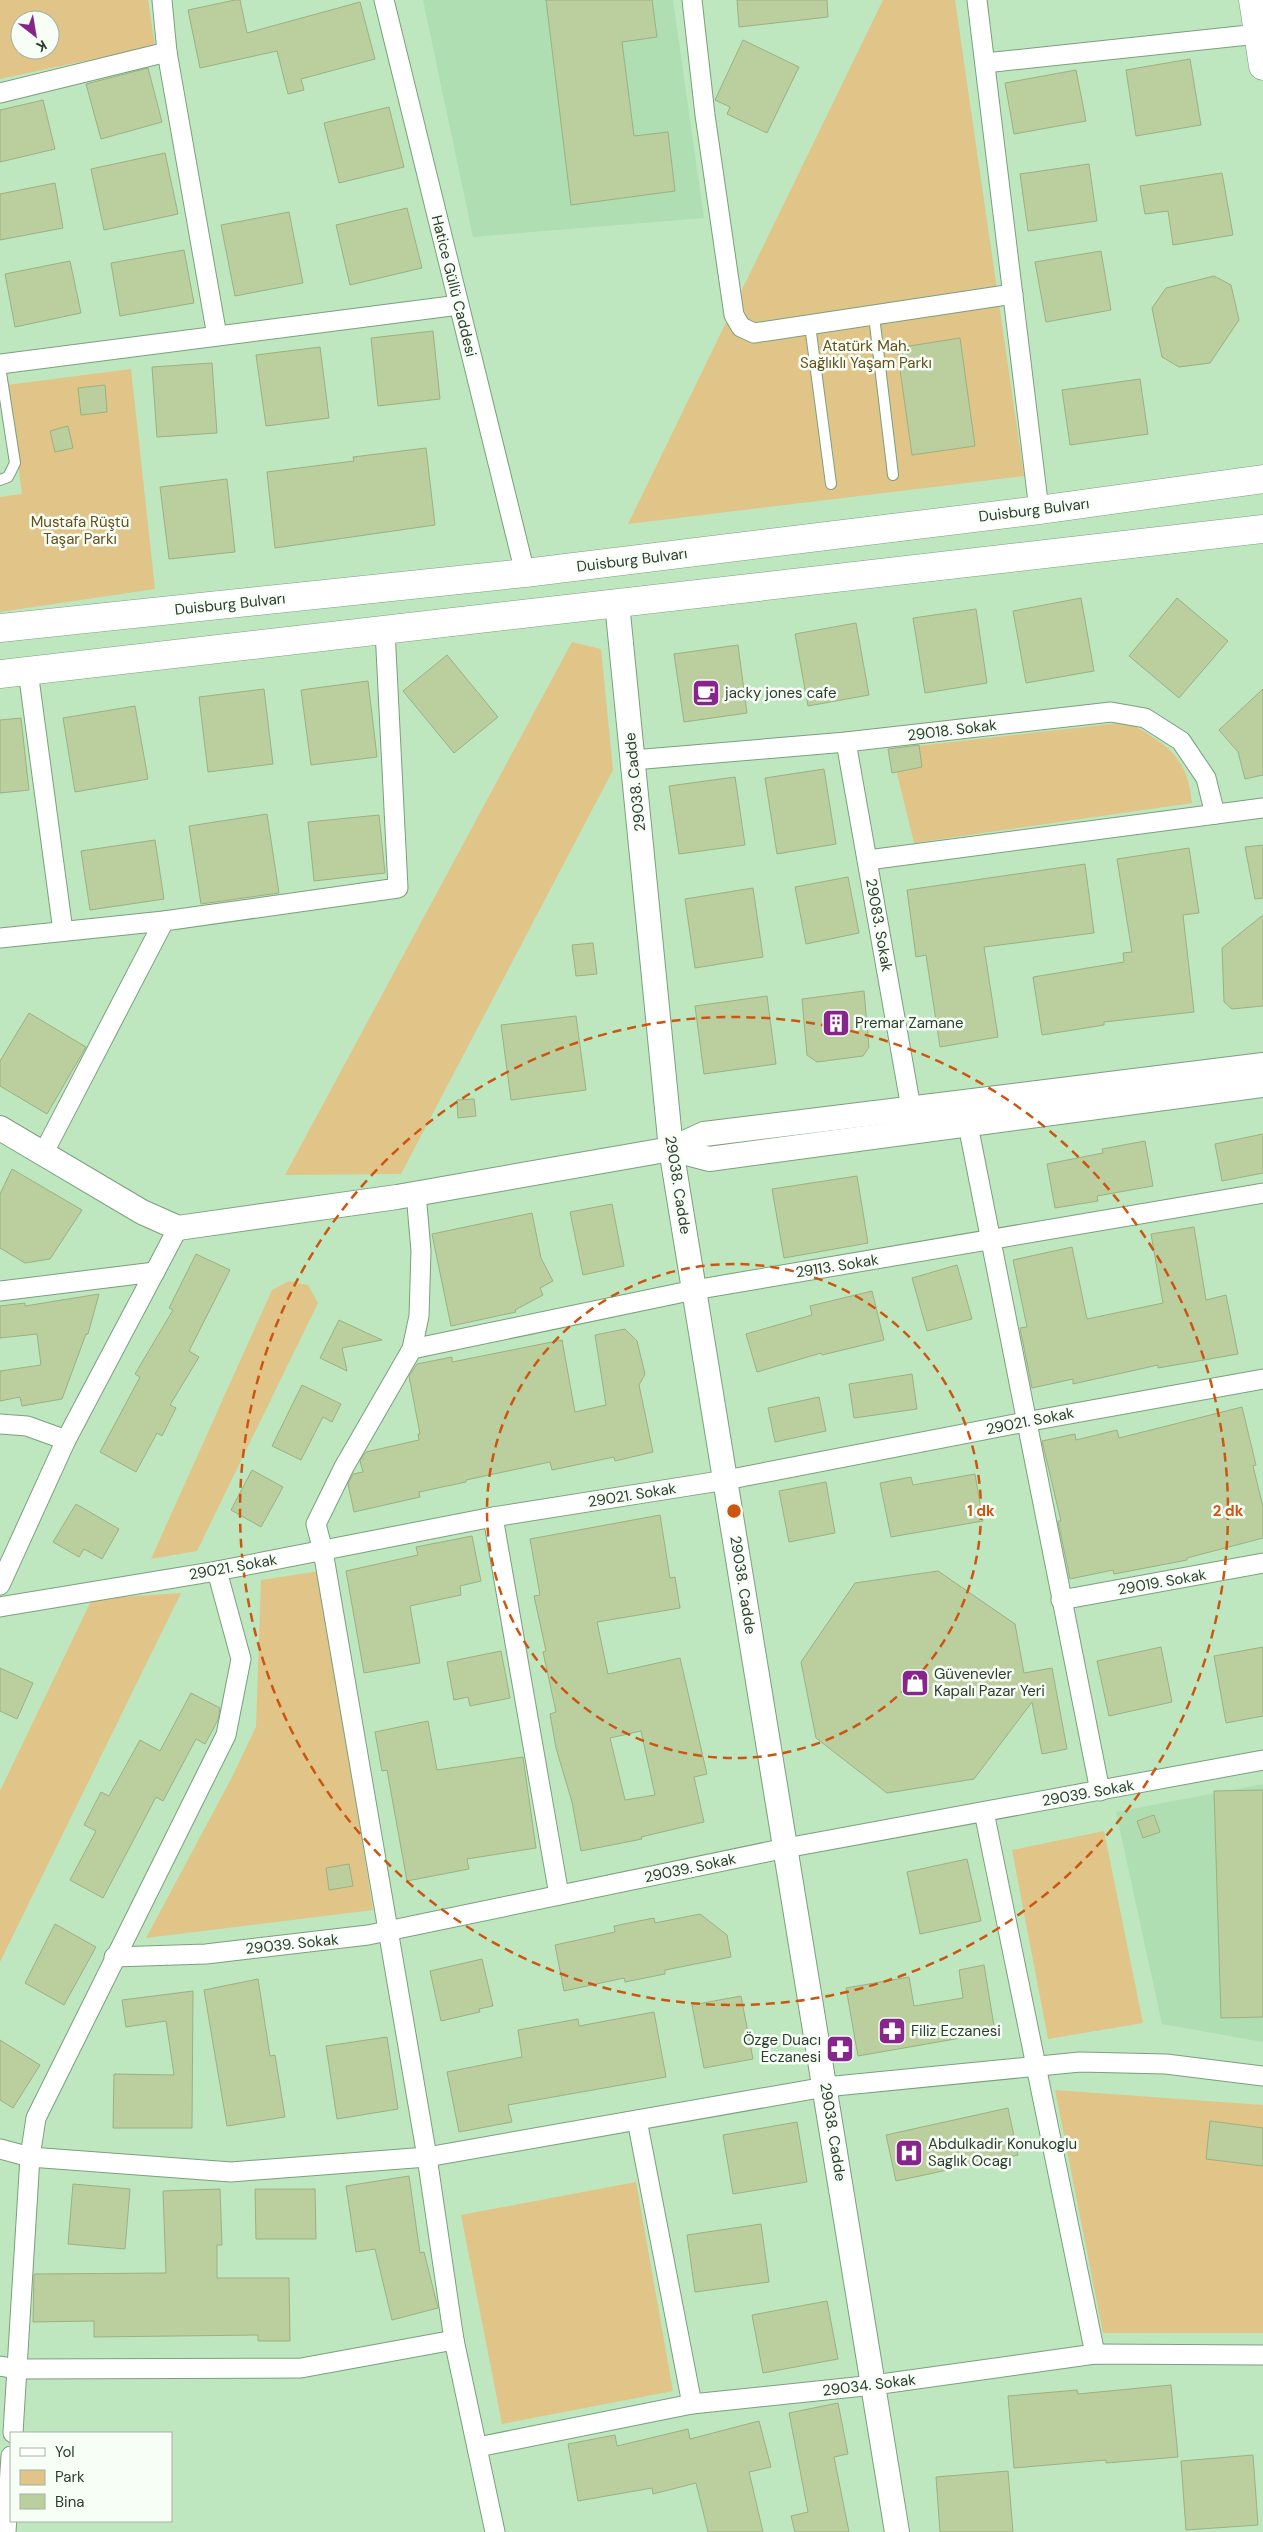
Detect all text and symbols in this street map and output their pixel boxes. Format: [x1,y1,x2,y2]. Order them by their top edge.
north arrow [10,10,60,60]
text: K [33,36,50,56]
street label: Hatice Güllü Caddesi [427,213,481,359]
park label: Atatürk Mah. Sağlıklı Yaşam Parkı [800,336,932,373]
street label: Duisburg Bulvarı [978,493,1090,527]
park label: Mustafa Rüştü Taşar Parkı [31,512,129,549]
street label: Duisburg Bulvarı [576,543,688,577]
street label: Duisburg Bulvarı [174,588,286,620]
cafe icon: jacky jones cafe [691,678,721,708]
place label: jacky jones cafe [724,683,837,703]
street label: 29018. Sokak [906,715,998,745]
street label: 29038. Cadde [620,732,650,832]
street label: 29083. Sokak [861,877,897,973]
building icon: Premar Zamane [821,1008,851,1038]
place label: Premar Zamane [855,1013,963,1033]
street label: 29038. Cadde [660,1134,696,1236]
street label: 29113. Sokak [794,1250,880,1282]
street label: 29021. Sokak [984,1403,1076,1439]
street label: 29021. Sokak [586,1478,678,1512]
text: 1 dk [967,1501,995,1521]
text: 2 dk [1213,1501,1244,1521]
centre of rings [725,1502,743,1520]
street label: 29038. Cadde [725,1534,761,1636]
street label: 29021. Sokak [187,1549,279,1585]
street label: 29019. Sokak [1116,1564,1208,1600]
place label: Güvenevler Kapalı Pazar Yeri [934,1664,1045,1701]
shop icon: Güvenevler Kapalı Pazar Yeri [900,1668,930,1698]
street label: 29039. Sokak [1040,1775,1136,1811]
street label: 29039. Sokak [642,1848,738,1887]
street label: 29039. Sokak [245,1929,340,1959]
pharmacy icon: Filiz Eczanesi [877,2016,907,2046]
place label: Filiz Eczanesi [911,2021,1001,2041]
place label: Özge Duacı Eczanesi [743,2030,821,2067]
pharmacy icon: Özge Duacı Eczanesi [825,2034,855,2064]
street label: 29038. Cadde [815,2081,851,2183]
place label: Abdulkadir Konukoglu Saglık Ocagı [928,2134,1077,2171]
hospital icon: Abdulkadir Konukoglu Saglık Ocagı [894,2138,924,2168]
street label: 29034. Sokak [821,2369,917,2401]
legend [10,2432,172,2522]
text: Yol [55,2442,75,2462]
text: Park [55,2467,85,2487]
text: Bina [55,2492,84,2512]

